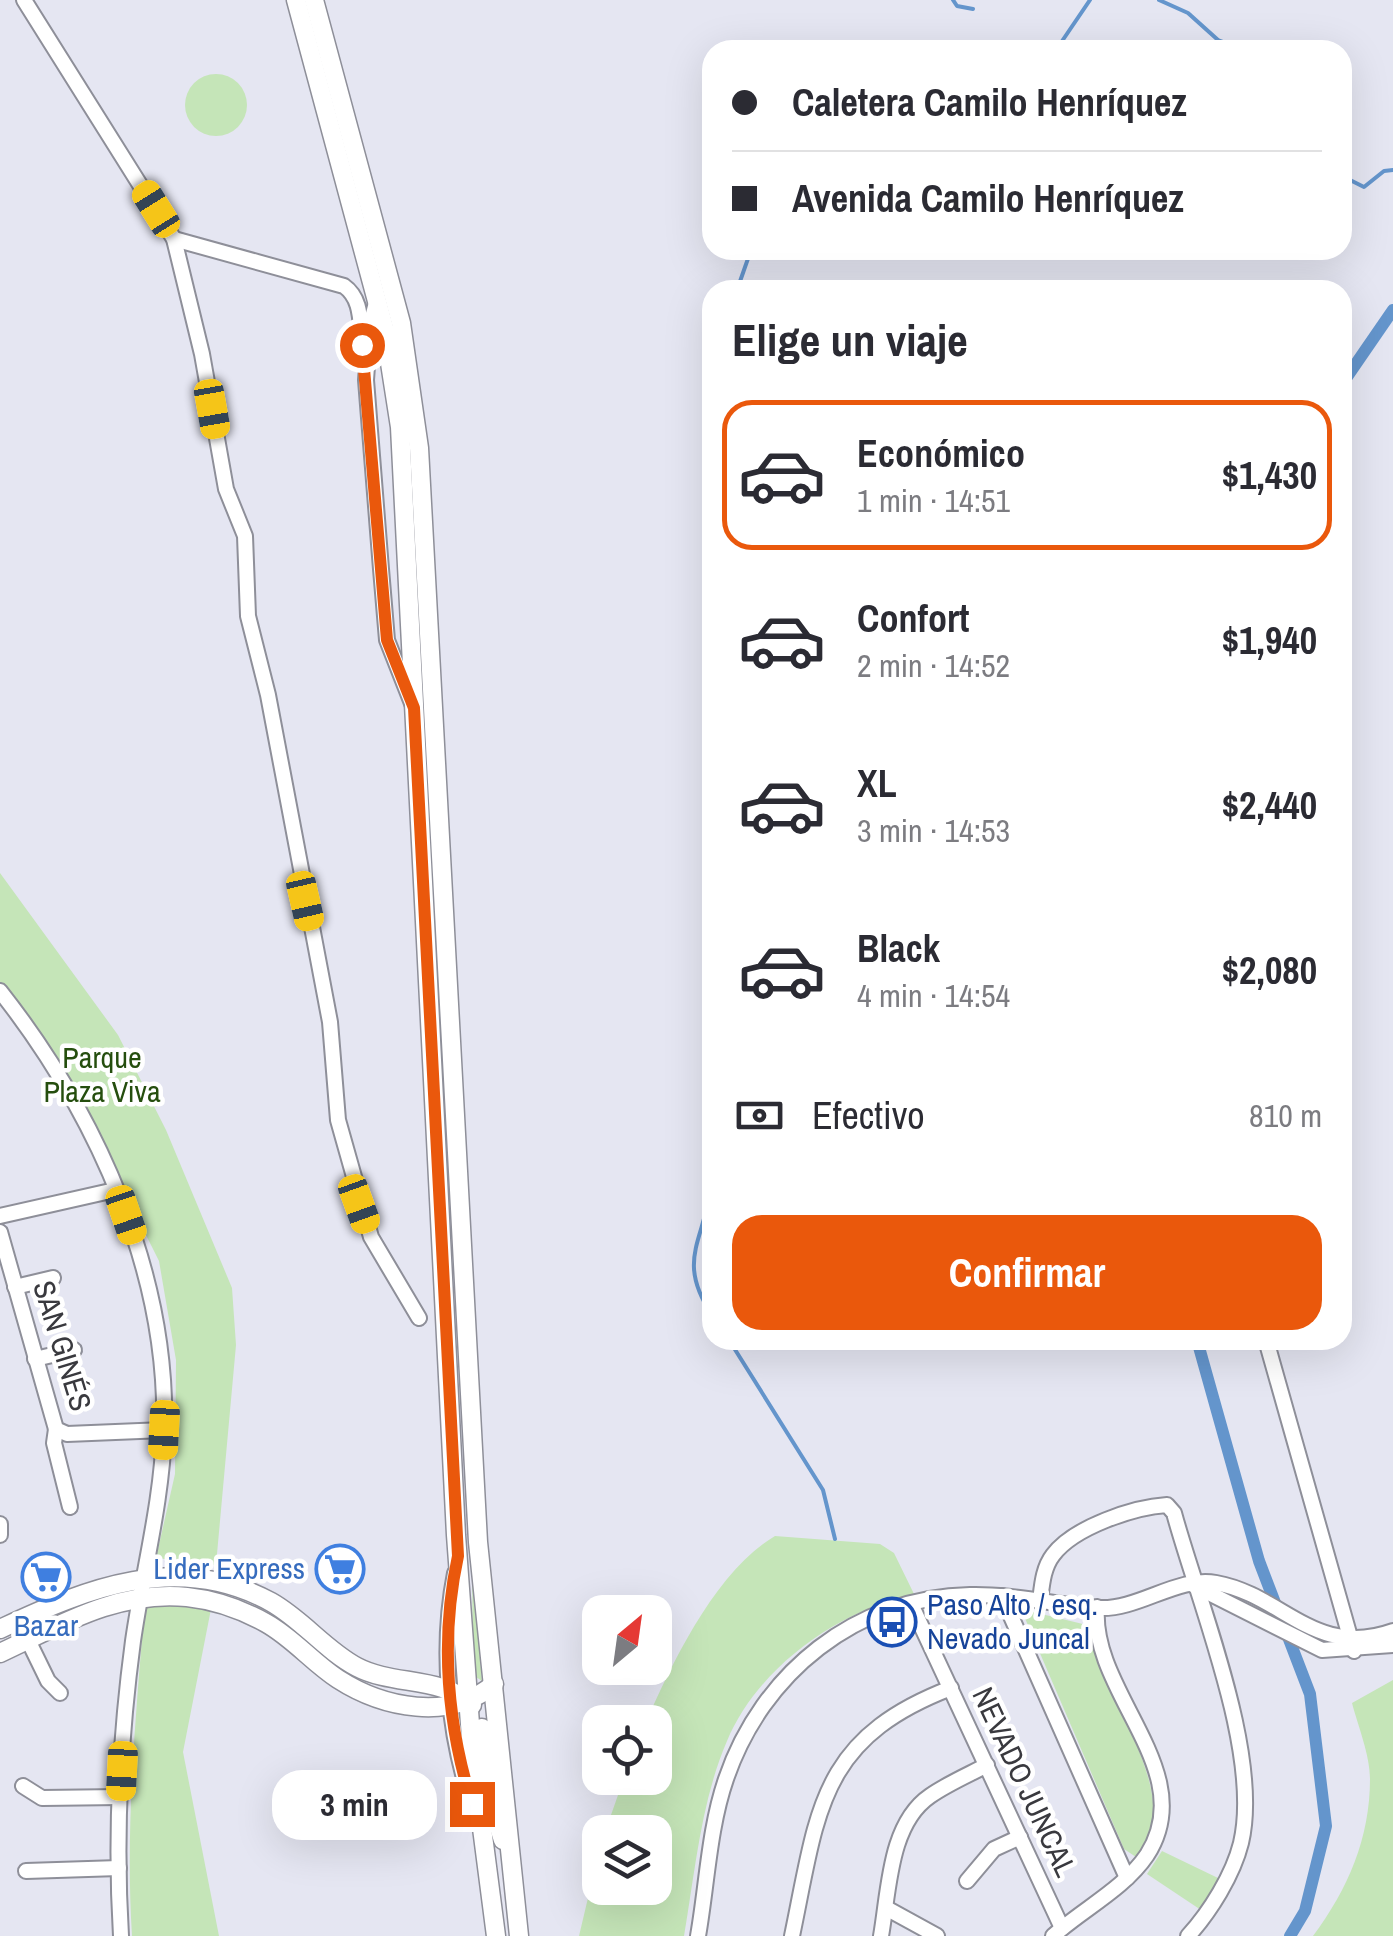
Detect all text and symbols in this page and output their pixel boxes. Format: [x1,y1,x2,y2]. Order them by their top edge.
text: Caletera Camilo Henríquez [792,77,1187,128]
text: Avenida Camilo Henríquez [792,173,1184,224]
car [127,176,185,242]
text: Elige un viaje [732,309,968,370]
route start [340,323,385,368]
car [192,377,232,441]
text: Económico [857,428,1025,479]
icon: car [737,430,827,520]
text: $1,430 [1222,450,1317,501]
text: 1 min · 14:51 [857,479,1010,522]
text: Confort [857,593,969,644]
icon: car [737,595,827,685]
text: $1,940 [1222,615,1317,666]
text: 2 min · 14:52 [857,644,1010,687]
text: XL [857,758,897,809]
icon: car [737,760,827,850]
text: $2,440 [1222,780,1317,831]
text: 3 min · 14:53 [857,809,1010,852]
car [284,868,326,934]
text: Black [857,923,940,974]
icon: car [737,925,827,1015]
text: $2,080 [1222,945,1317,996]
text: 4 min · 14:54 [857,974,1010,1017]
park label: Parque Plaza Viva [43,1037,161,1111]
icon: cash [732,1088,787,1143]
text: Efectivo [812,1090,925,1141]
text: 810 m [1249,1094,1322,1137]
car [335,1171,383,1237]
car [102,1182,150,1248]
button: Confirmar [732,1215,1322,1330]
street label: SAN GINÉS [24,1276,102,1416]
car [147,1399,181,1461]
supermarket icon: Lider Express [314,1543,366,1595]
place label: Lider Express [153,1548,305,1588]
supermarket icon: Bazar [20,1551,72,1603]
place label: Paso Alto / esq. Nevado Juncal [927,1584,1098,1658]
north arrow [582,1595,672,1685]
map controls [582,1595,672,1905]
bus stop icon: Paso Alto / esq. Nevado Juncal [866,1596,918,1648]
place label: Bazar [14,1605,79,1645]
street label: NEVADO JUNCAL [964,1680,1086,1883]
button: locate [582,1705,672,1795]
car [105,1740,139,1802]
callout: 3 min [272,1769,437,1839]
route end [450,1782,495,1827]
text: 3 min [320,1783,389,1826]
button: layers [582,1815,672,1905]

